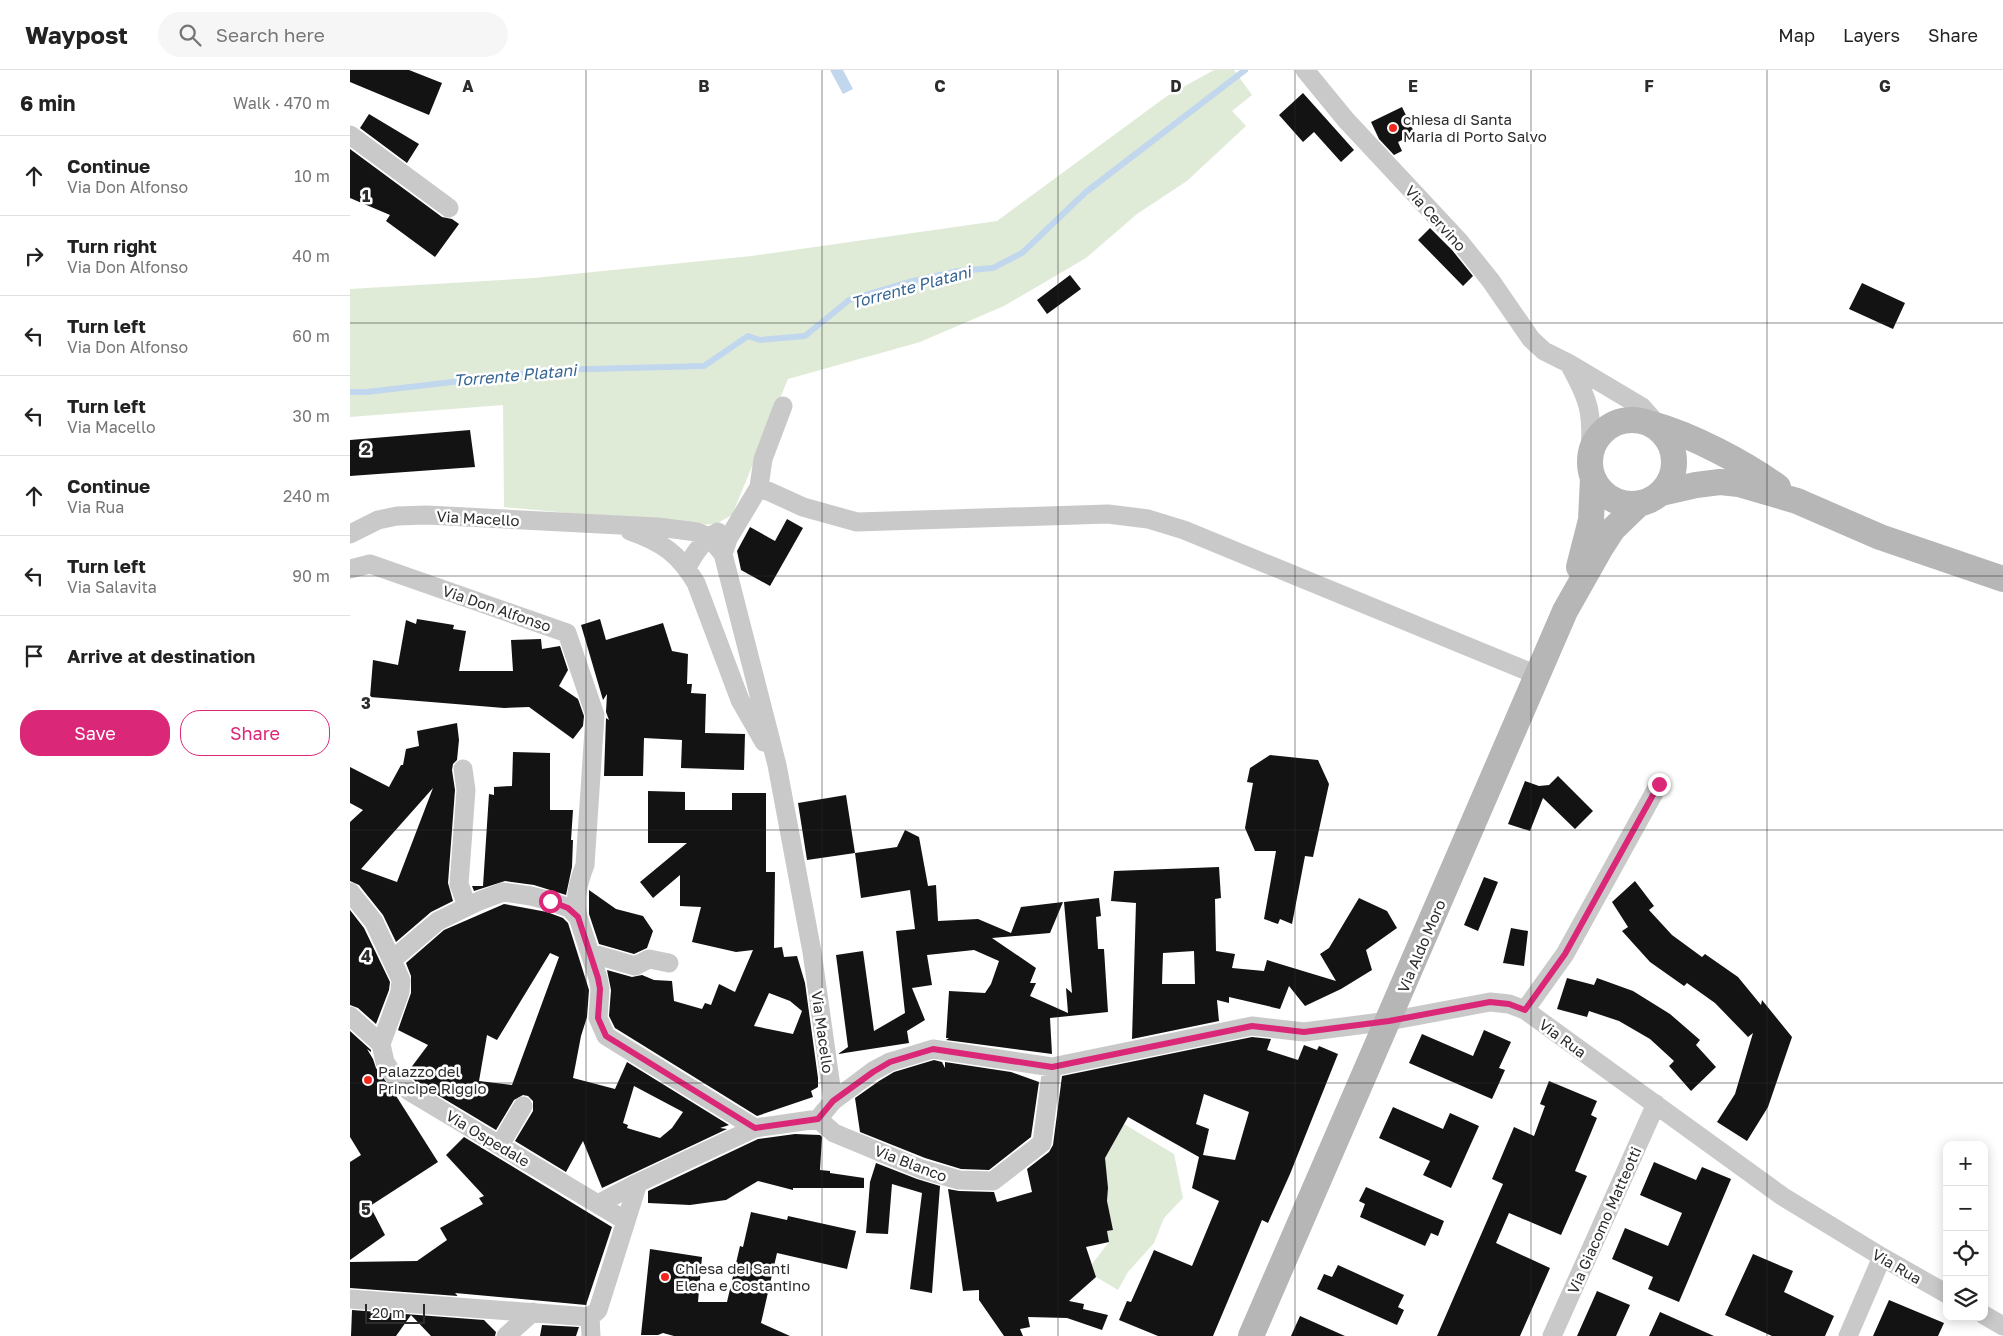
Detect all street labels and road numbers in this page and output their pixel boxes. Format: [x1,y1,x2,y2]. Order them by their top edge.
street label: Via Cervino [1402,181,1470,255]
street label: Via Macello [436,507,520,529]
street label: Via Don Alfonso [440,581,554,635]
street label: Via Aldo Moro [1393,897,1449,995]
street label: Via Macello [808,990,838,1074]
street label: Via Rua [1536,1015,1590,1061]
street label: Via Ospedale [443,1106,533,1170]
street label: Via Blanco [872,1141,950,1185]
street label: Via Giacomo Matteotti [1563,1144,1645,1296]
street label: Via Rua [1869,1245,1925,1287]

